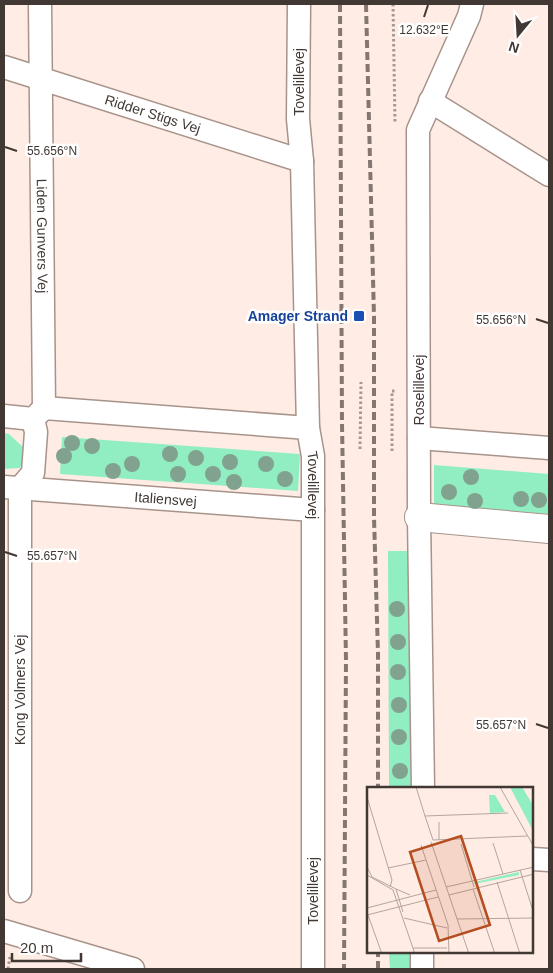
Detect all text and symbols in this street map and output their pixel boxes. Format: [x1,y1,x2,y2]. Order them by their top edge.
north arrow [493,10,543,60]
text: 12.632°E [399,23,449,37]
text: N [507,38,521,57]
street label: Tovelillevej [291,48,307,116]
street label: Ridder Stigs Vej [103,91,203,137]
text: 55.656°N [27,144,77,158]
street label: Liden Gunvers Vej [34,179,51,293]
place label: Amager Strand [248,308,348,324]
marker: Amager Strand [352,309,366,323]
text: 55.656°N [476,313,526,327]
street label: Roselillevej [411,355,427,425]
street label: Tovelillevej [304,450,322,519]
street label: Italiensvej [134,489,197,509]
text: 55.657°N [27,549,77,563]
street label: Kong Volmers Vej [12,635,28,745]
text: 55.657°N [476,718,526,732]
inset map [367,787,533,953]
street label: Tovelillevej [305,857,321,925]
scale bar [12,930,81,962]
text: 20 m [20,939,53,956]

